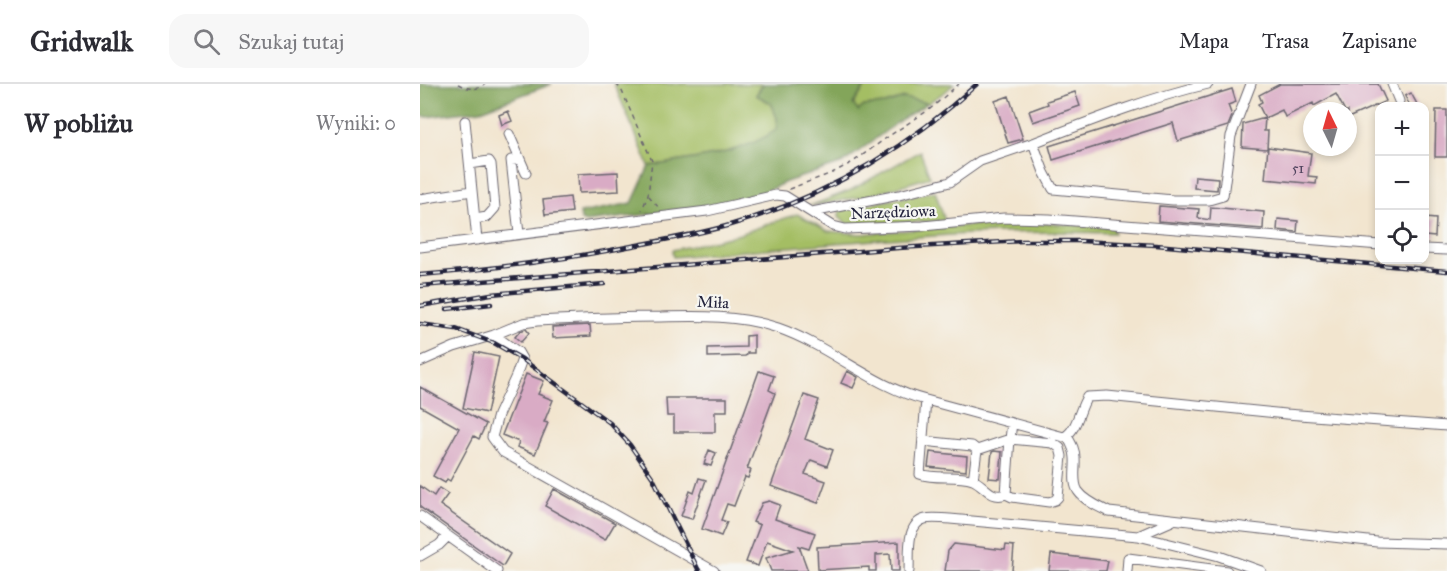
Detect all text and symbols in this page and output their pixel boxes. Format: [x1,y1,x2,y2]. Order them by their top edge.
search box [169,14,589,68]
text: Gridwalk [30,24,133,59]
icon: search [190,25,223,58]
text: Szukaj tutaj [238,28,344,55]
text: Mapa [1179,28,1229,54]
text: Trasa [1262,28,1309,54]
text: Zapisane [1342,28,1417,54]
north arrow [1303,102,1357,156]
map controls [1375,102,1429,264]
button: + [1375,102,1429,156]
text: W pobliżu [24,107,133,139]
text: Wyniki: 0 [316,111,396,135]
button: − [1375,156,1429,210]
house number: 51 [1292,160,1304,177]
street label: Narzędziowa [850,201,936,223]
button: locate [1375,210,1429,264]
street label: Miła [697,292,730,312]

